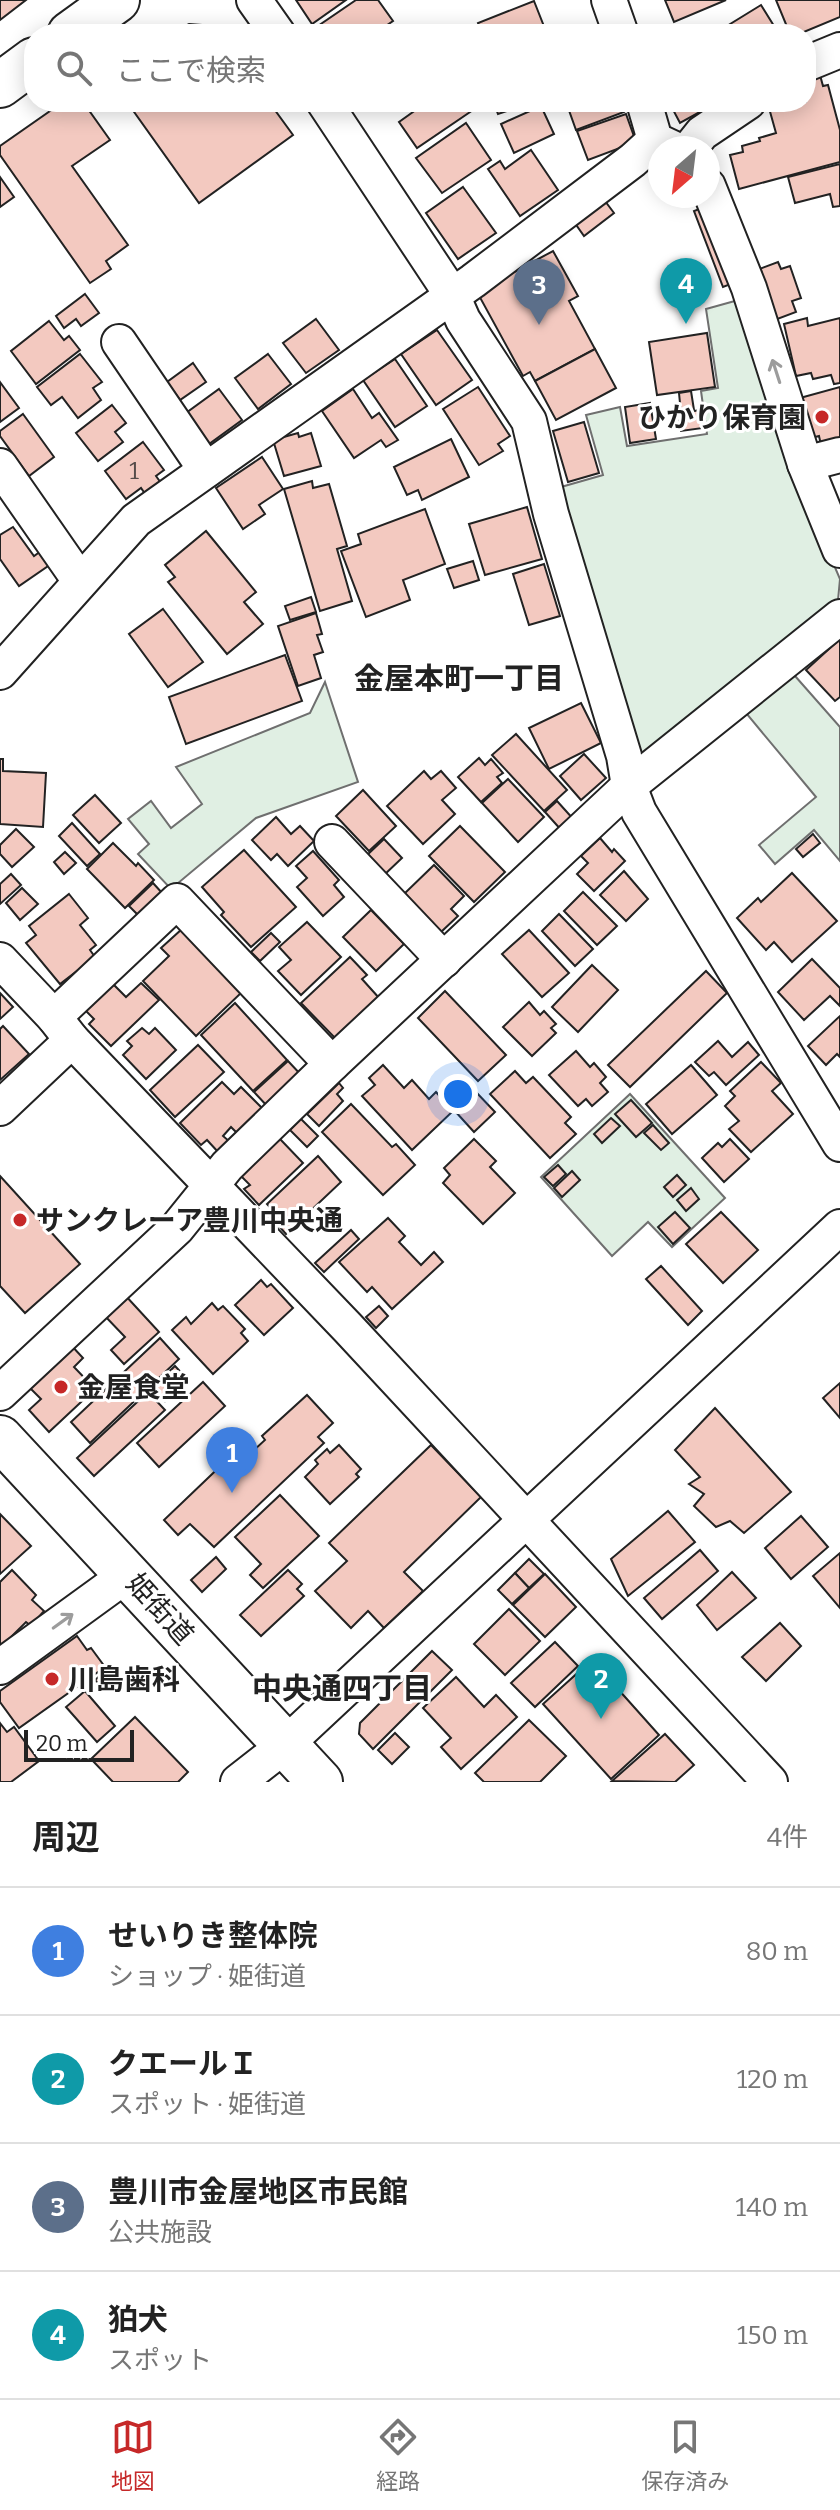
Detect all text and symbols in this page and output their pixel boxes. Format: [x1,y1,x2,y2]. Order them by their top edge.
search box [24,24,816,112]
icon: search [52,46,96,90]
text: ここで検索 [116,53,266,89]
north arrow [648,136,720,208]
pin: 4 [660,258,712,324]
pin: 3 [513,259,565,325]
one-way arrow [768,359,783,385]
place label: ひかり保育園 [638,401,806,434]
marker: ひかり保育園 [813,408,831,426]
house number: 1 [129,457,139,485]
district label: 金屋本町一丁目 [354,661,564,697]
your location [438,1074,478,1114]
place label: サンクレーア豊川中央通 [36,1204,343,1237]
marker: サンクレーア豊川中央通 [11,1211,29,1229]
place label: 金屋食堂 [77,1371,189,1404]
marker: 金屋食堂 [52,1378,70,1396]
pin: 1 [206,1427,258,1493]
street label: 姫街道 [120,1567,200,1651]
one-way arrow [52,1613,74,1629]
pin: 2 [575,1653,627,1719]
place label: 川島歯科 [68,1663,180,1696]
marker: 川島歯科 [43,1670,61,1688]
district label: 中央通四丁目 [252,1671,432,1707]
scale bar [24,1726,134,1762]
text: 20 m [36,1730,87,1757]
text: 周辺 [32,1817,100,1858]
text: 4件 [767,1822,808,1853]
text: せいりき整体院 [108,1918,318,1954]
text: 1 [52,1936,64,1967]
text: 80 m [746,1936,808,1967]
text: ショップ · 姫街道 [108,1961,306,1992]
text: クエールＩ [108,2046,258,2082]
text: 2 [51,2064,65,2095]
text: 120 m [737,2064,808,2095]
text: スポット · 姫街道 [108,2089,306,2120]
text: 豊川市金屋地区市民館 [108,2174,408,2210]
text: 3 [51,2192,65,2223]
text: 140 m [736,2192,808,2223]
text: 公共施設 [108,2217,212,2248]
text: 狛犬 [108,2302,168,2338]
text: 4 [50,2320,66,2351]
text: 150 m [737,2320,808,2351]
text: スポット [108,2345,212,2376]
tab: 地図 [111,2415,155,2495]
tab: 経路 [376,2415,420,2495]
tab: 保存済み [641,2415,729,2495]

